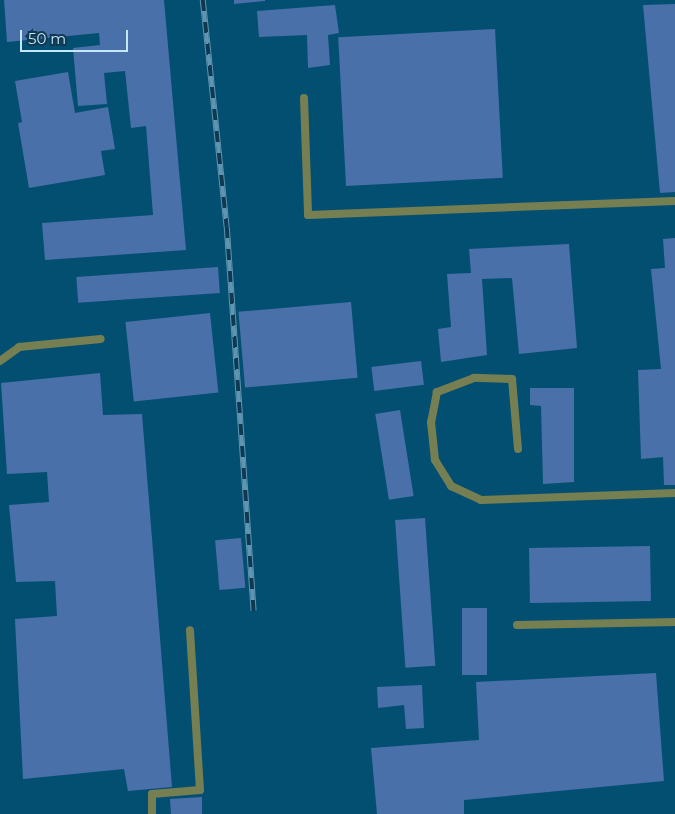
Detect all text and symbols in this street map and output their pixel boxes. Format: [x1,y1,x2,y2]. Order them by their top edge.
scale bar [22,20,130,52]
text: 50 m [28,29,66,48]

